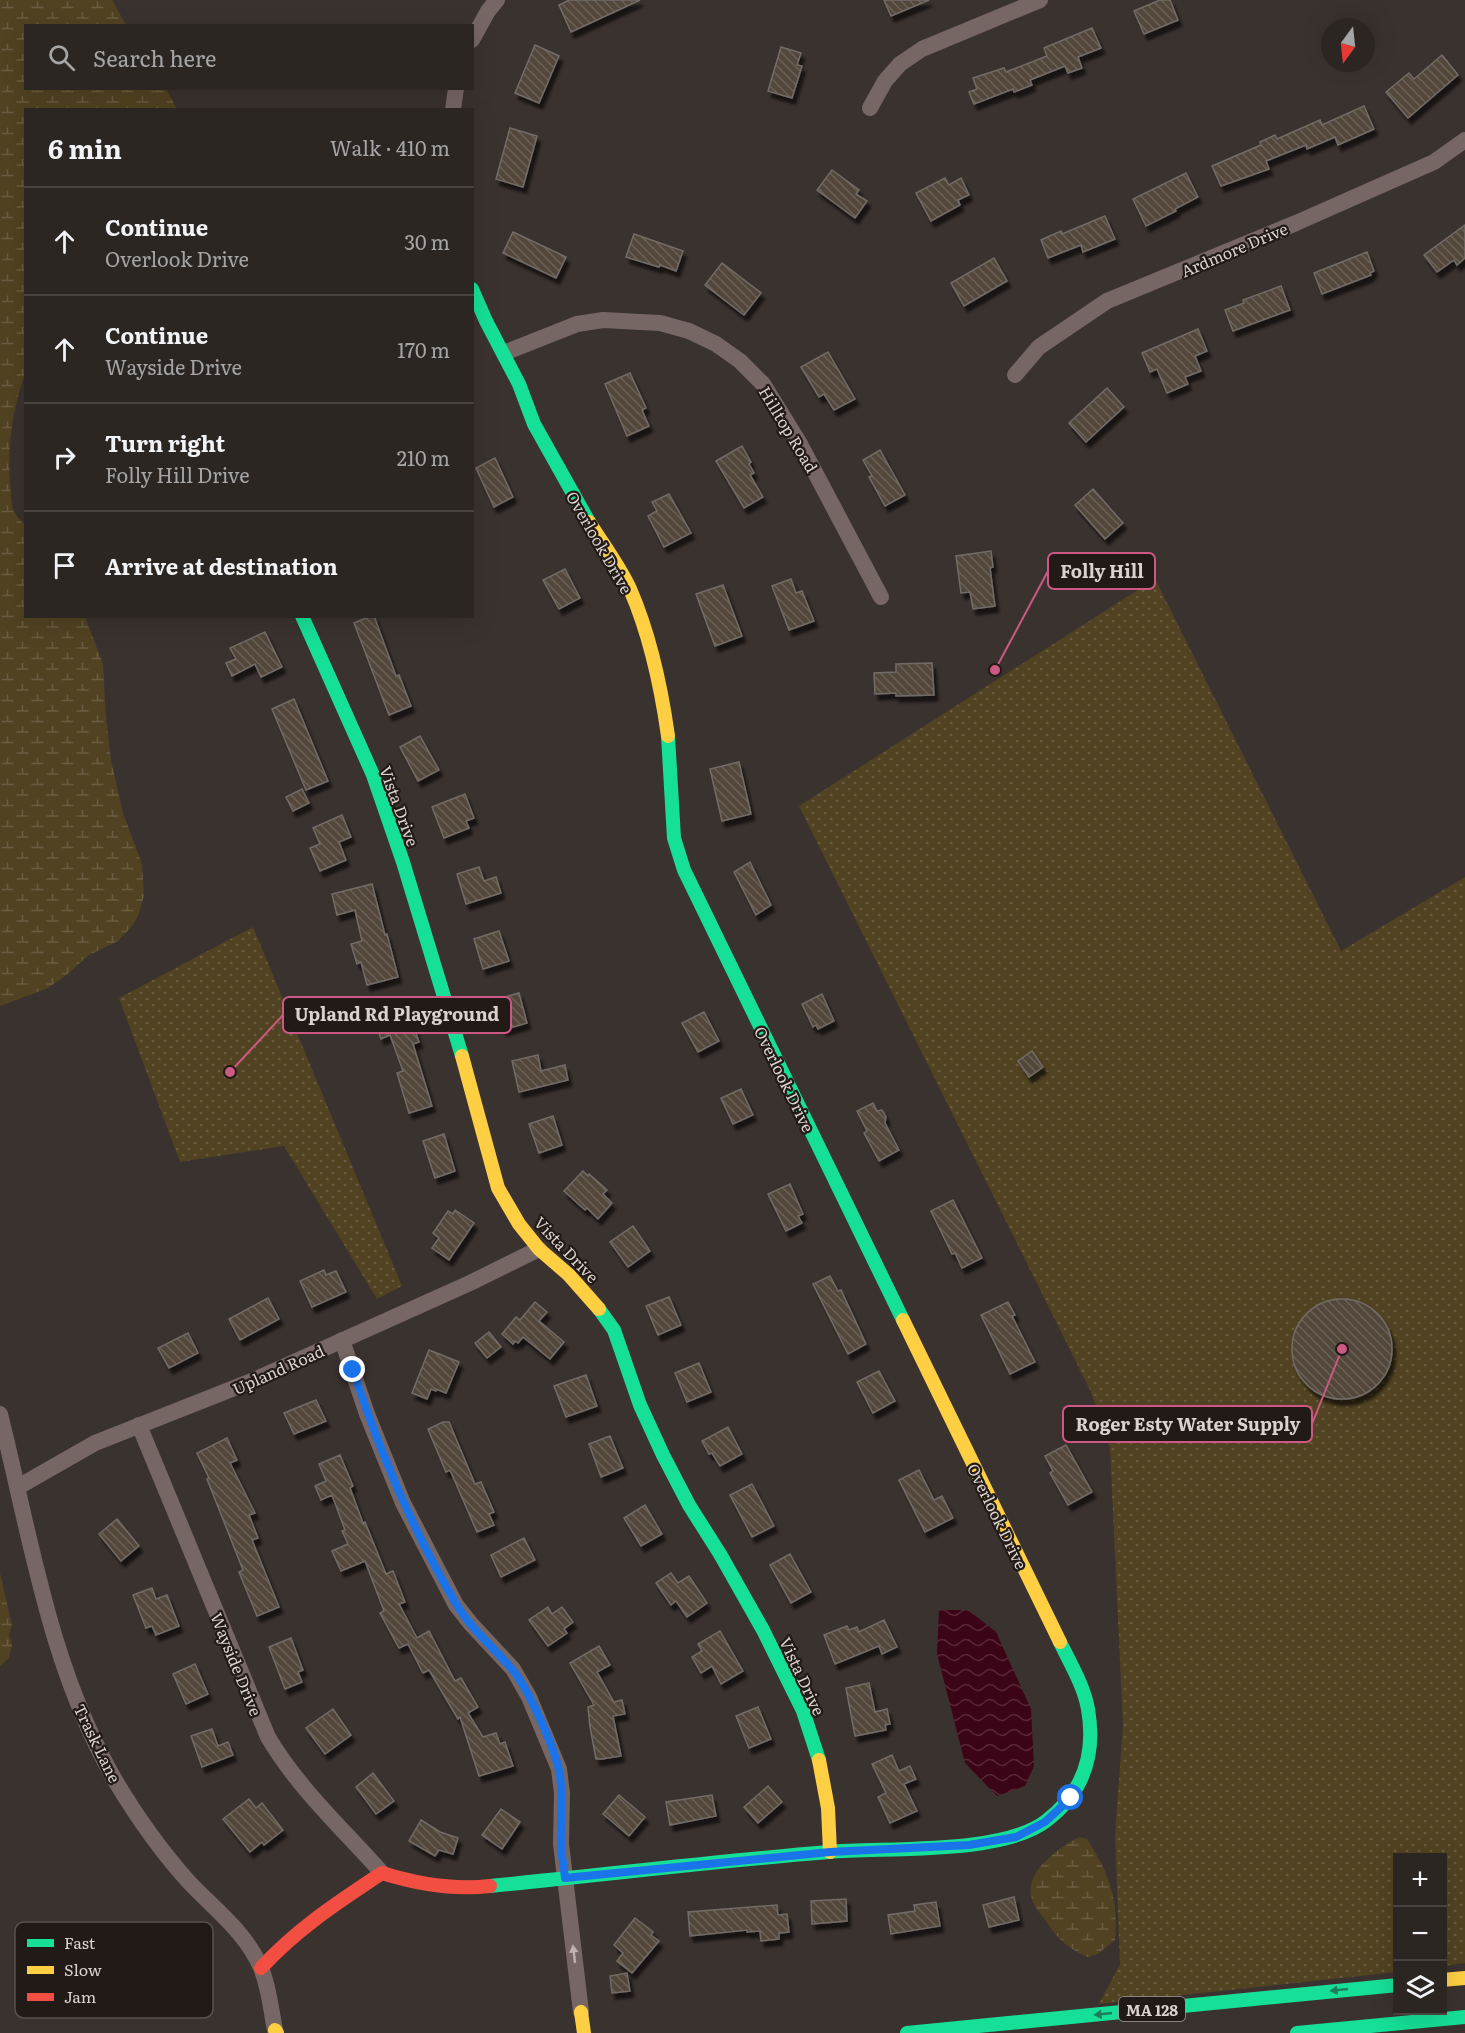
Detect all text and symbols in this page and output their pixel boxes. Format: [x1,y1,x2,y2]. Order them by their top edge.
north arrow [1321,18,1375,72]
search box [24,24,474,90]
icon: search [45,41,78,74]
text: Search here [93,41,216,74]
text: 6 min [48,128,122,167]
text: Walk · 410 m [330,132,450,162]
text: Continue [105,210,208,243]
street label: Ardmore Drive [1177,216,1291,282]
icon: ahead [48,225,81,258]
text: 30 m [404,226,450,256]
text: Overlook Drive [105,243,249,273]
text: Continue [105,318,208,351]
icon: ahead [48,333,81,366]
text: 170 m [397,334,450,364]
text: Wayside Drive [105,351,242,381]
street label: Hilltop Road [754,381,824,477]
text: Turn right [105,426,225,459]
icon: right [48,441,81,474]
text: 210 m [397,442,450,472]
text: Folly Hill Drive [105,459,250,489]
street label: Overlook Drive [561,486,639,598]
icon: arrive [48,549,81,582]
text: Arrive at destination [105,549,338,582]
callout: Folly Hill [1048,553,1155,589]
text: Folly Hill [1060,557,1144,584]
street label: Vista Drive [374,762,426,850]
callout: Upland Rd Playground [283,997,511,1033]
text: Upland Rd Playground [295,1000,500,1027]
street label: Overlook Drive [749,1022,821,1136]
street label: Vista Drive [529,1210,605,1288]
street label: Upland Road [228,1338,328,1400]
route end [339,1356,365,1382]
callout: Roger Esty Water Supply [1063,1406,1312,1442]
text: Roger Esty Water Supply [1076,1410,1300,1437]
street label: Overlook Drive [962,1459,1034,1573]
street label: Wayside Drive [205,1609,269,1719]
street label: Vista Drive [774,1633,832,1719]
street label: Trask Lane [69,1700,127,1786]
route start [1057,1784,1083,1810]
map controls [1393,1853,1447,2015]
button: + [1393,1853,1447,1907]
button: − [1393,1907,1447,1961]
legend [15,1922,213,2018]
text: Fast [64,1930,96,1954]
one-way arrow [569,1944,579,1963]
text: Slow [64,1957,102,1981]
button: layers [1393,1961,1447,2015]
text: Jam [64,1984,97,2008]
one-way arrow [1330,1985,1349,1995]
road number: MA 128 [1119,1997,1185,2021]
one-way arrow [1094,2009,1113,2018]

